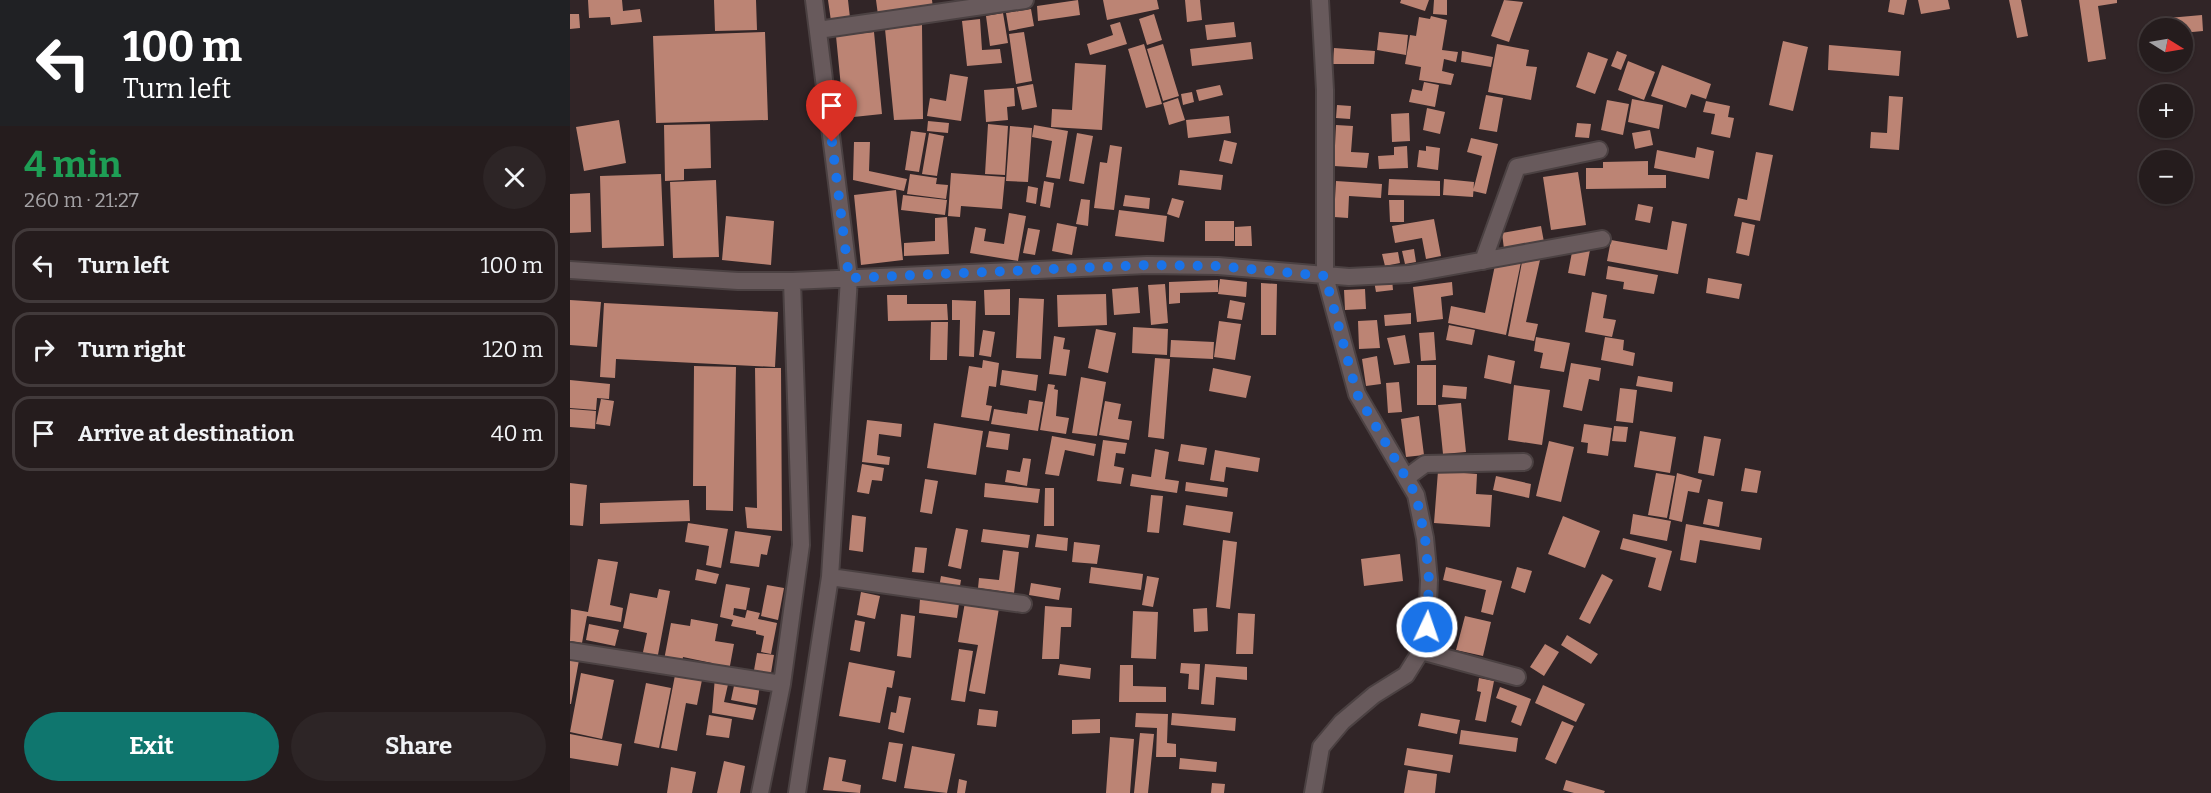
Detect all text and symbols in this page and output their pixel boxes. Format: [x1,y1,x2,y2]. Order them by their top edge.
north arrow [2139,18,2193,72]
map controls [2139,18,2193,204]
text: 100 m [123,22,242,72]
icon: left [24,24,102,102]
text: Turn left [123,73,231,105]
pin [806,80,857,142]
button: + [2139,84,2193,138]
icon: arrive [815,89,848,122]
text: 4 min [24,143,121,187]
button: close [483,146,546,209]
button: − [2139,150,2193,204]
text: 260 m · 21:27 [24,188,139,212]
icon: left [27,249,60,282]
text: Turn left [78,252,170,279]
text: 100 m [480,252,543,279]
icon: right [27,333,60,366]
text: Turn right [78,336,186,363]
text: 120 m [483,336,543,363]
icon: arrive [27,417,60,450]
text: Arrive at destination [78,420,294,447]
text: 40 m [491,420,543,447]
position arrow [1395,595,1459,659]
button: Exit [24,712,279,781]
button: Share [291,712,546,781]

